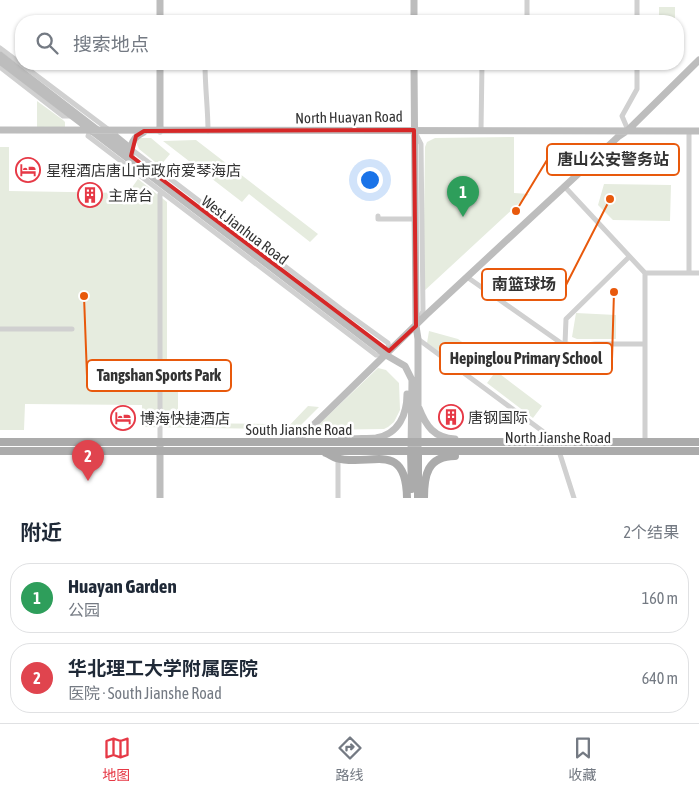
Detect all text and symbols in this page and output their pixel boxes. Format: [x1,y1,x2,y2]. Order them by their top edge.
search box [15,15,684,70]
icon: search [33,29,61,57]
text: 搜索地点 [73,33,149,55]
street label: North Huayan Road [295,108,403,126]
callout: 唐山公安警务站 [547,144,679,175]
text: 唐山公安警务站 [557,150,669,168]
hotel icon: 星程酒店唐山市政府爱琴海店 [15,157,41,183]
place label: 星程酒店唐山市政府爱琴海店 [46,162,241,179]
your location [357,167,383,193]
pin: 1 [447,176,479,217]
building icon: 主席台 [77,182,103,208]
place label: 主席台 [108,187,153,204]
street label: West Jianhua Road [199,192,291,268]
callout: 南篮球场 [482,269,566,300]
text: 南篮球场 [492,275,556,293]
callout: Hepinglou Primary School [440,343,612,374]
text: Hepinglou Primary School [450,349,603,367]
callout: Tangshan Sports Park [87,360,231,391]
text: Tangshan Sports Park [97,366,222,384]
building icon: 唐钢国际 [438,404,464,430]
hotel icon: 博海快捷酒店 [110,405,136,431]
place label: 唐钢国际 [468,409,528,426]
place label: 博海快捷酒店 [140,410,230,427]
street label: South Jianshe Road [246,421,352,438]
street label: North Jianshe Road [505,429,611,446]
pin: 2 [72,440,104,481]
text: 附近 [20,520,62,544]
text: 2个结果 [623,523,679,541]
text: Huayan Garden [68,575,177,597]
text: 1 [33,589,41,607]
text: 160 m [642,589,678,607]
text: 公园 [68,601,100,619]
text: 华北理工大学附属医院 [68,657,258,679]
text: 2 [33,669,41,687]
text: 640 m [642,669,678,687]
text: 医院 · South Jianshe Road [68,684,222,702]
tab: 地图 [103,734,131,784]
tab: 路线 [336,734,364,784]
tab: 收藏 [569,734,597,784]

